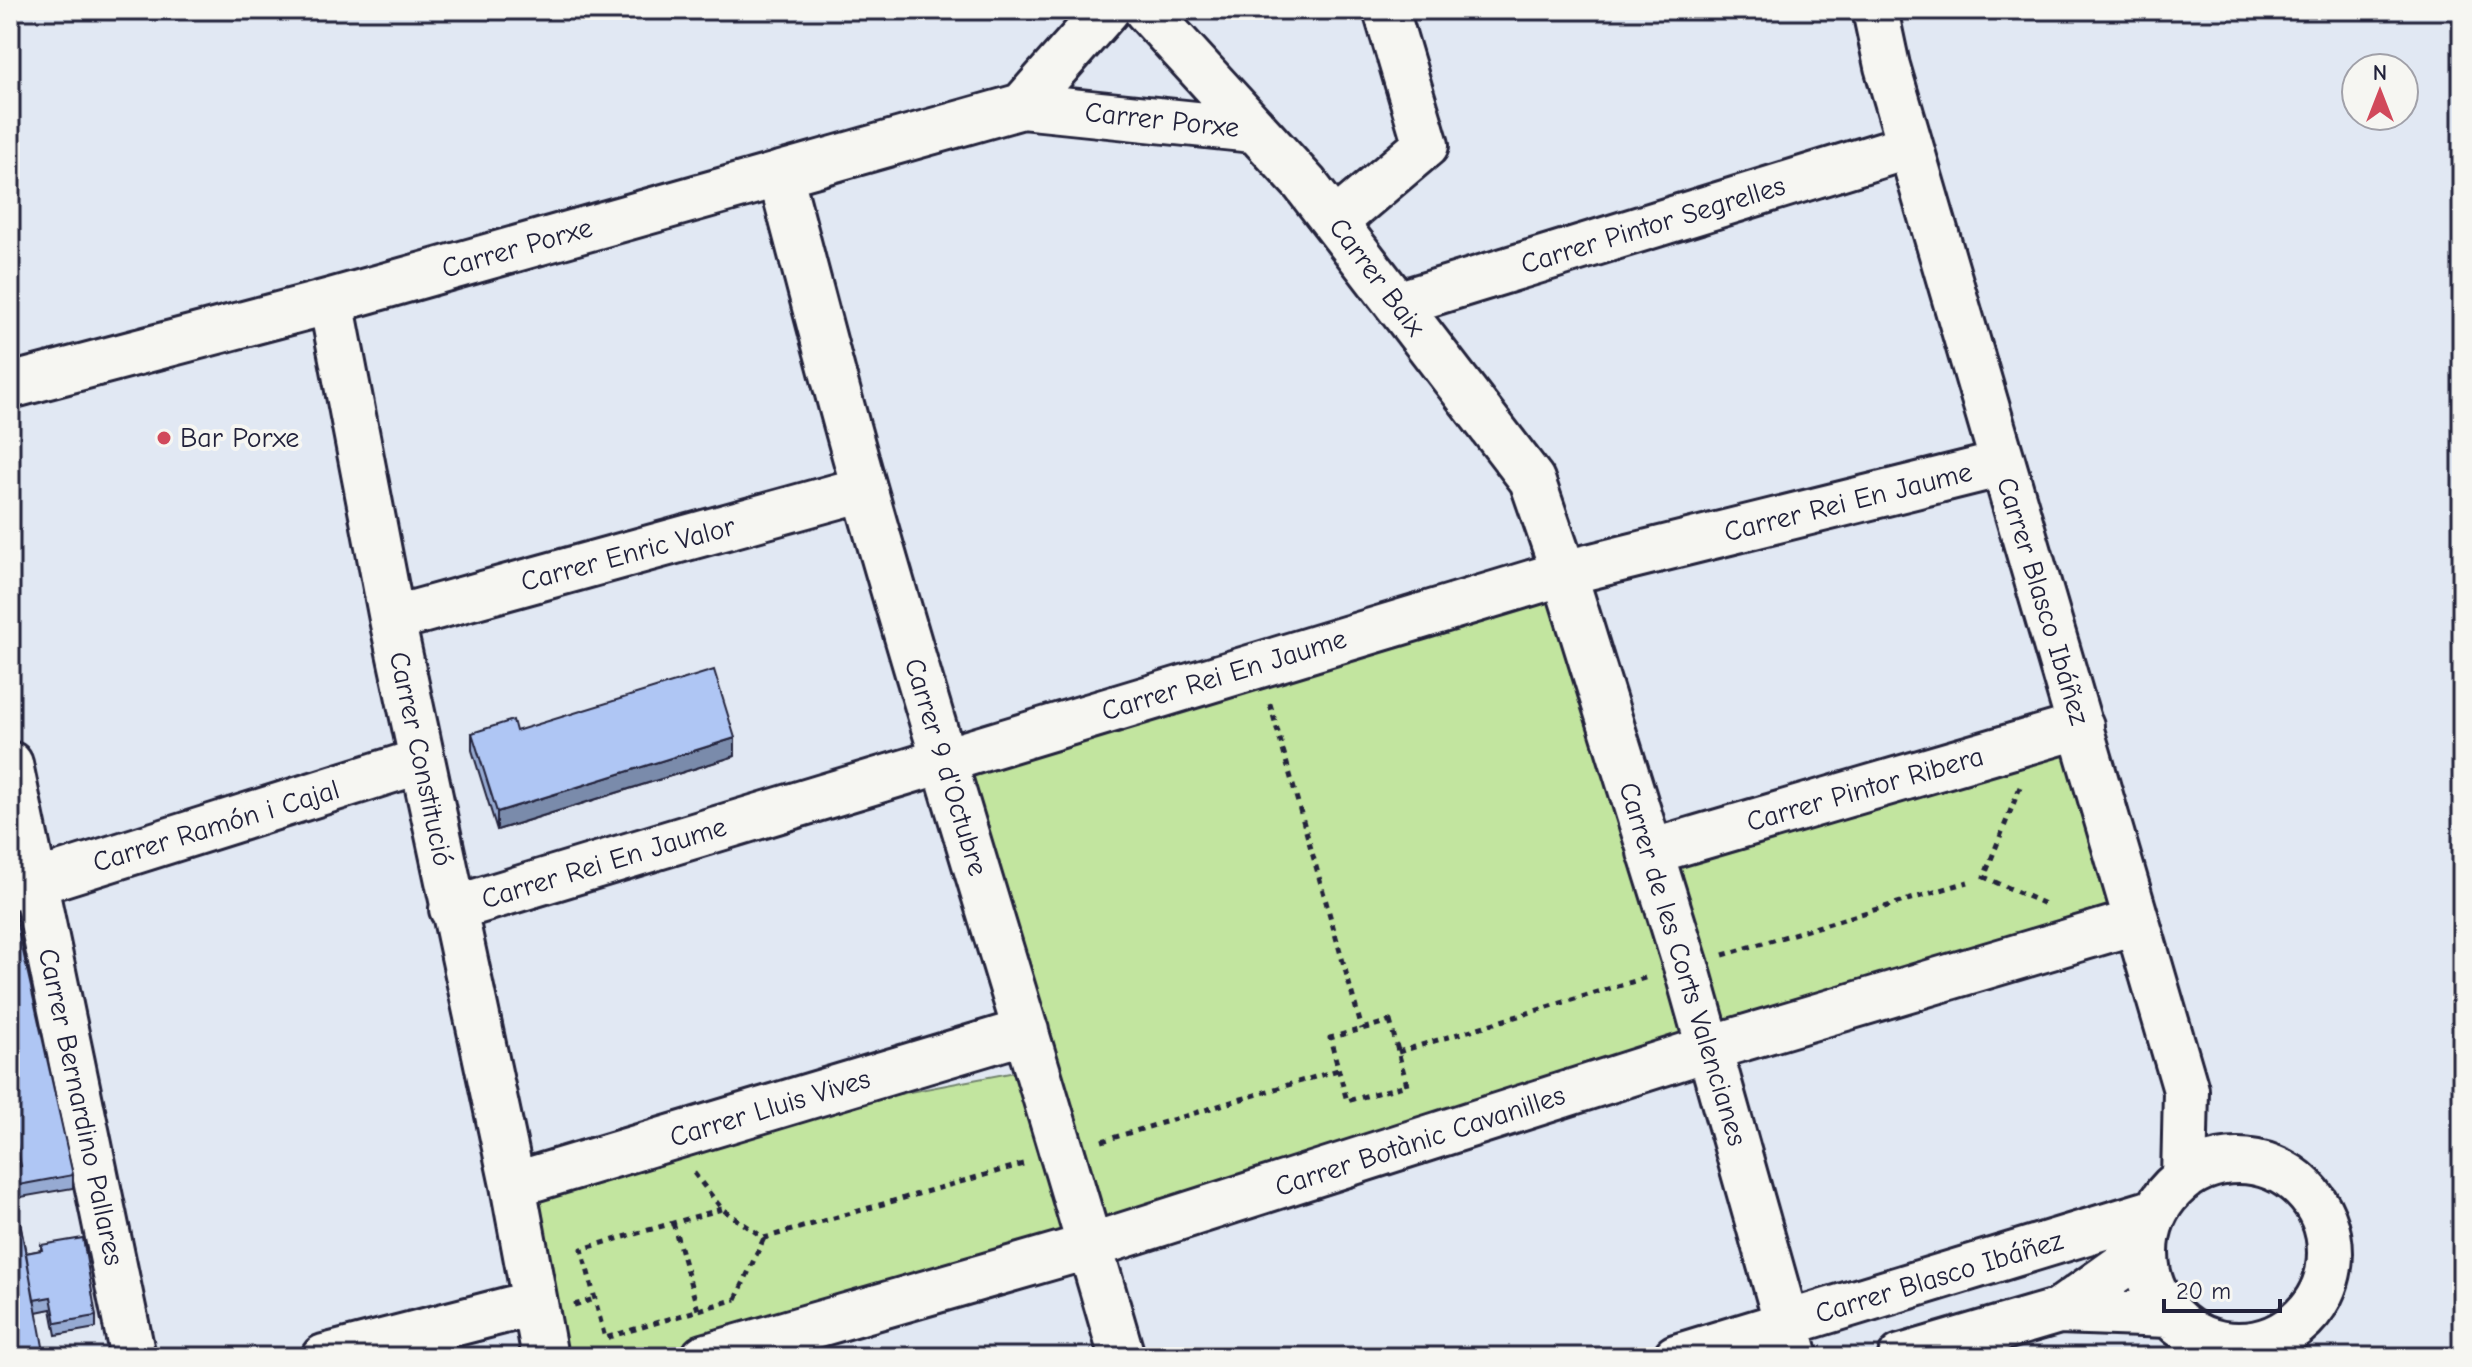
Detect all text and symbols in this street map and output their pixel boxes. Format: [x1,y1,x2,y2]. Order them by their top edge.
north arrow [2340,52,2420,132]
text: N [2373,60,2387,86]
street label: Carrer Porxe [1083,96,1241,144]
street label: Carrer Pintor Segrelles [1517,170,1789,280]
street label: Carrer Porxe [438,211,596,285]
street label: Carrer Baix [1322,212,1432,343]
place label: Bar Porxe [180,422,299,454]
marker: Bar Porxe [155,429,173,447]
street label: Carrer Rei En Jaume [1721,456,1975,548]
street label: Carrer Blasco Ibáñez [1990,473,2096,729]
street label: Carrer Enric Valor [517,510,739,598]
street label: Carrer Rei En Jaume [1098,623,1350,727]
street label: Carrer Constitució [383,649,459,869]
street label: Carrer 9 d'Octubre [898,654,994,880]
street label: Carrer Pintor Ribera [1743,740,1987,838]
street label: Carrer Ramón i Cajal [89,773,343,879]
street label: Carrer de les Corts Valencianes [1612,778,1754,1150]
street label: Carrer Rei En Jaume [478,811,730,915]
street label: Carrer Bernardino Pallares [32,946,130,1268]
street label: Carrer Lluis Vives [666,1062,874,1154]
street label: Carrer Botànic Cavanilles [1271,1079,1569,1203]
street label: Carrer Blasco Ibáñez [1811,1224,2067,1330]
scale bar [2164,1263,2280,1313]
text: 20 m [2176,1277,2231,1305]

